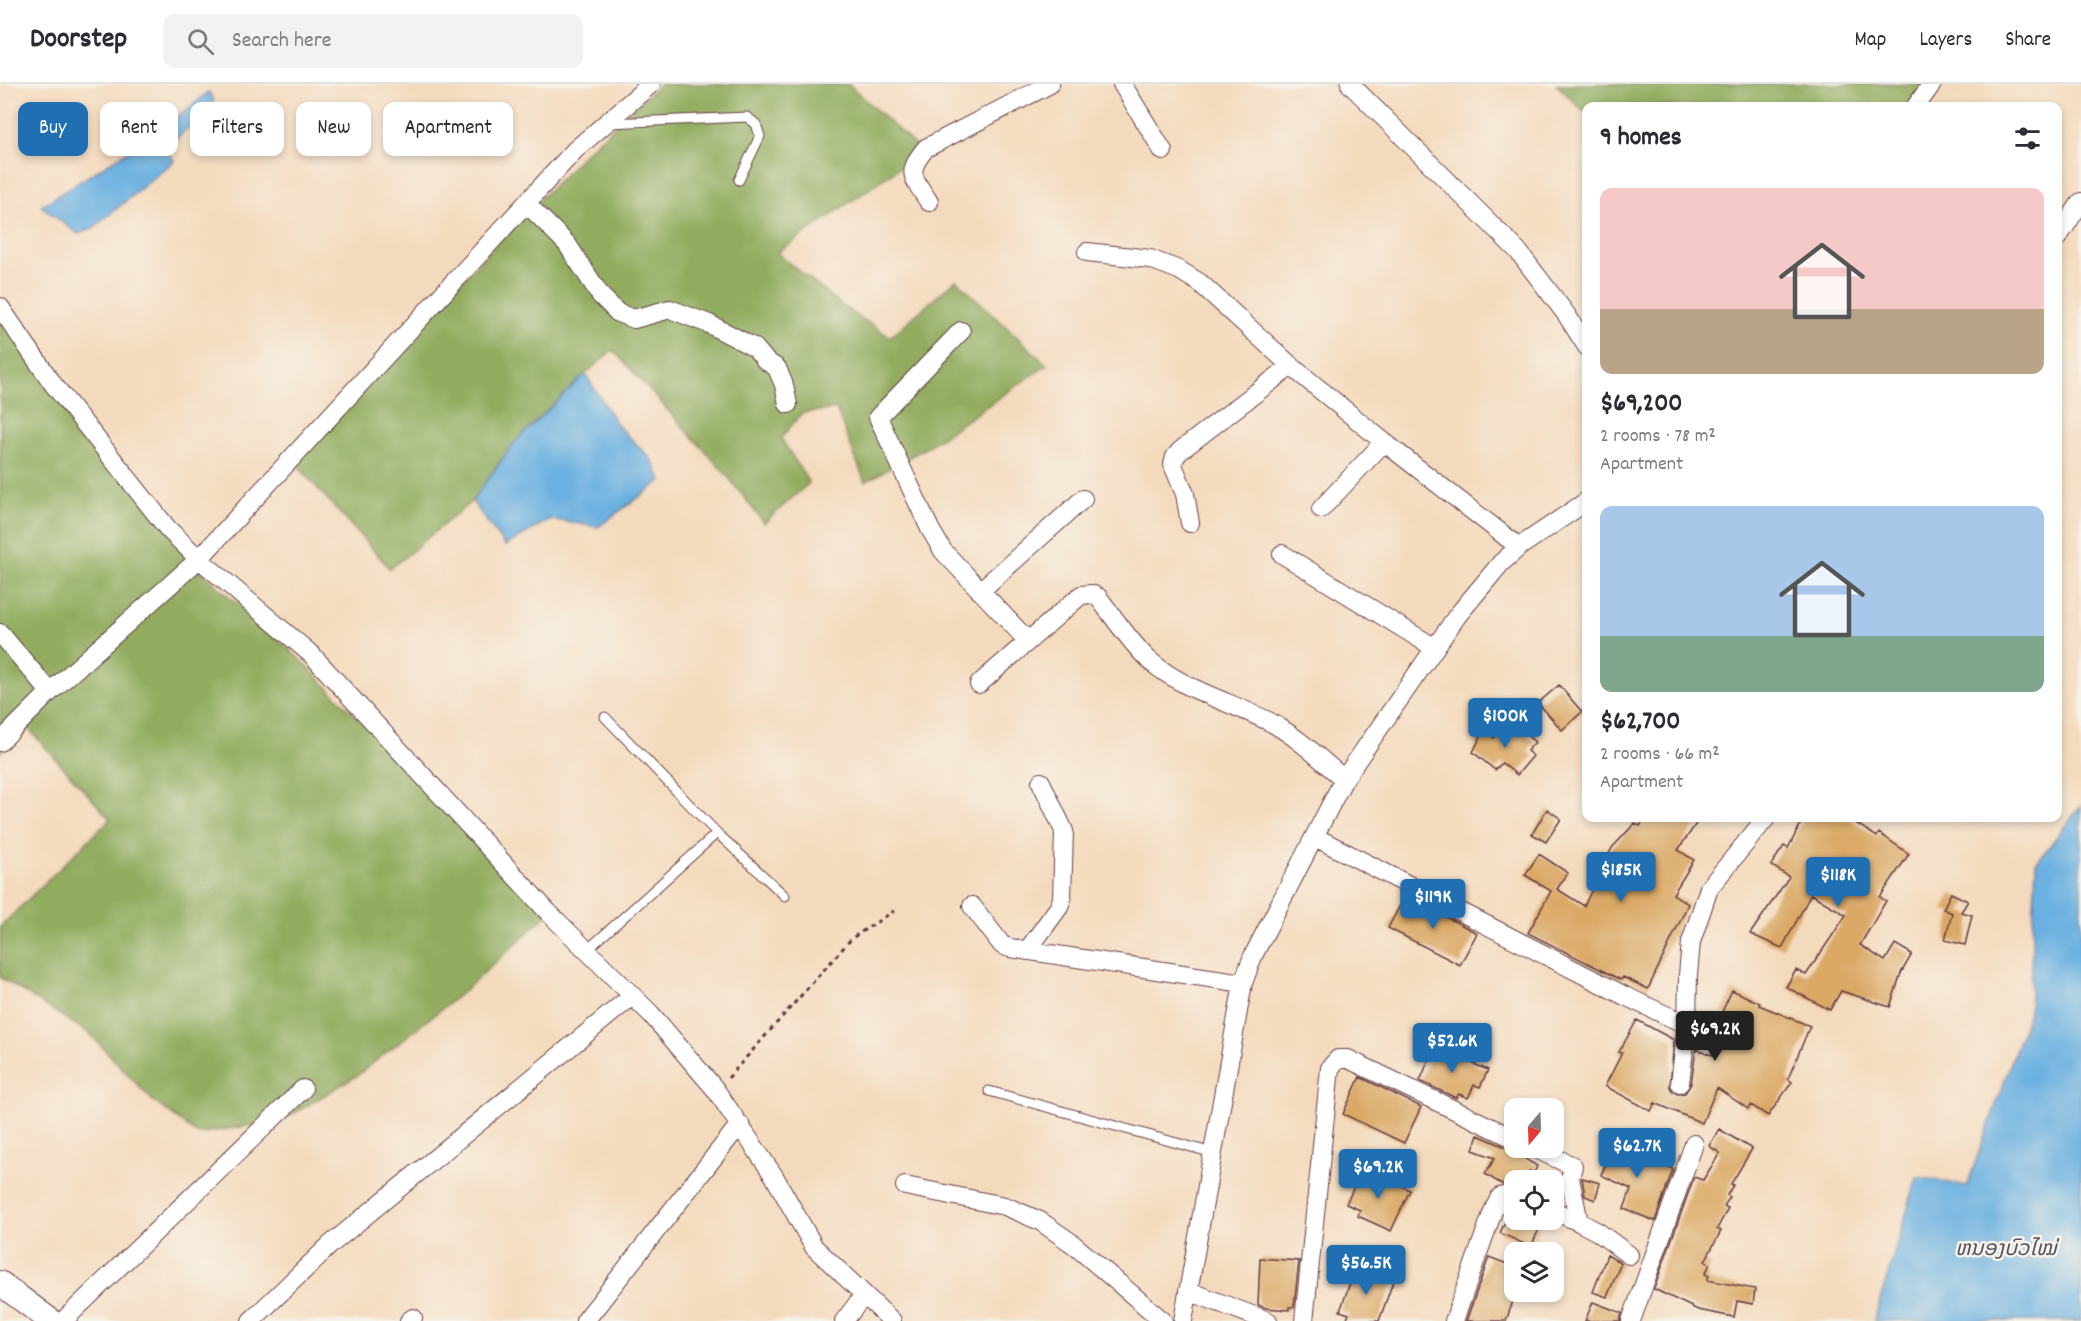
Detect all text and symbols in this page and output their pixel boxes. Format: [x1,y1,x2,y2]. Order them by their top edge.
search box [163,14,583,68]
text: Doorstep [30,21,127,61]
icon: search [184,25,217,58]
text: Search here [232,26,332,57]
text: Map [1855,26,1886,56]
text: Layers [1919,26,1972,56]
text: Share [2005,26,2051,56]
chip: Buy [18,102,88,156]
chip: Rent [100,102,178,156]
chip: Filters [190,102,284,156]
chip: New [296,102,371,156]
chip: Apartment [383,102,513,156]
text: 9 homes [1600,120,1682,157]
icon: filters [2011,122,2044,155]
icon: home [1768,227,1876,335]
text: $69,200 [1600,386,1682,423]
text: 2 rooms · 78 m² [1600,423,1716,451]
text: Apartment [1600,451,1683,479]
icon: home [1768,545,1876,653]
pin: $100K [1463,698,1547,749]
text: $100K [1482,703,1528,731]
text: $62,700 [1600,704,1681,741]
text: 2 rooms · 66 m² [1600,741,1720,769]
text: Apartment [1600,769,1683,797]
pin: $185K [1579,852,1663,903]
text: $185K [1600,857,1642,885]
pin: $118K [1796,857,1880,908]
text: $118K [1820,862,1856,890]
pin: $119K [1391,879,1475,930]
text: $119K [1414,884,1452,912]
pin: $69.2K [1666,1011,1764,1062]
text: $69.2K [1690,1016,1740,1044]
pin: $52.6K [1403,1023,1501,1074]
text: $52.6K [1427,1028,1477,1056]
north arrow [1504,1098,1564,1158]
map controls [1504,1098,1564,1302]
pin: $62.7K [1588,1128,1686,1179]
text: $62.7K [1613,1133,1661,1161]
pin: $69.2K [1329,1149,1427,1200]
text: $69.2K [1353,1154,1403,1182]
button: locate [1504,1170,1564,1230]
water label: ຫນອງບົວໄໝ່ [1955,1236,2060,1266]
button: layers [1504,1242,1564,1302]
pin: $56.5K [1317,1245,1415,1296]
text: $56.5K [1340,1250,1392,1278]

